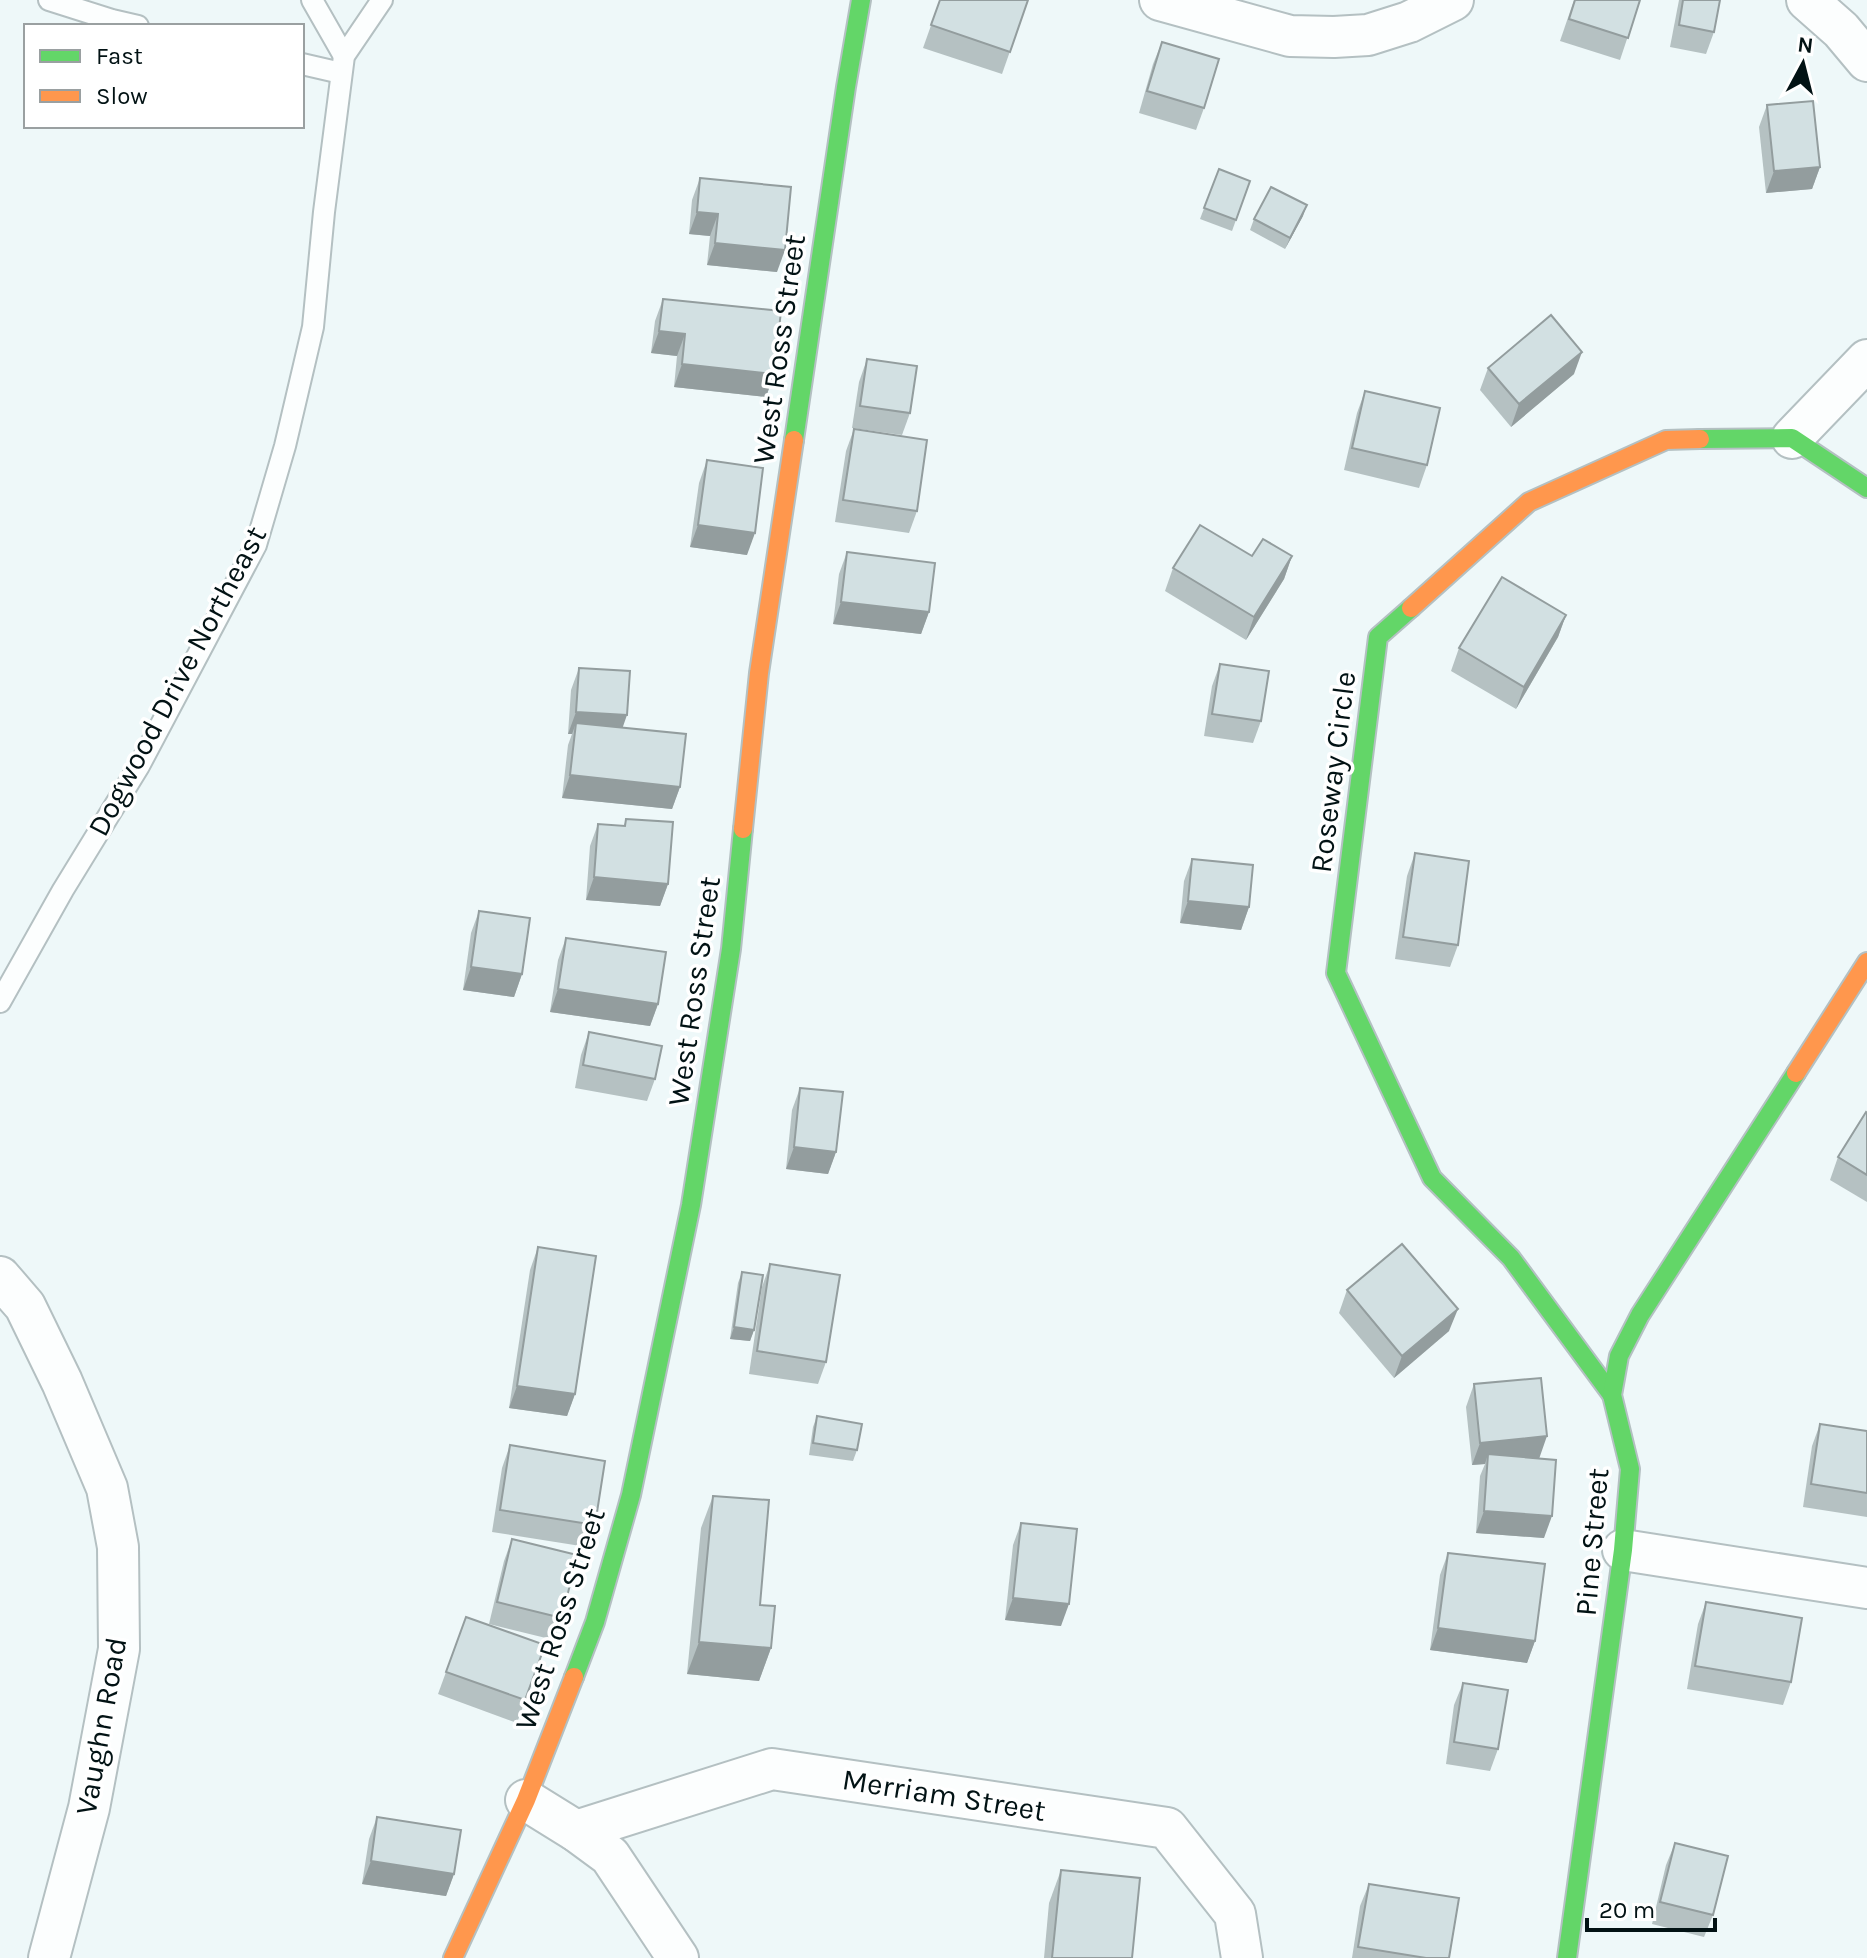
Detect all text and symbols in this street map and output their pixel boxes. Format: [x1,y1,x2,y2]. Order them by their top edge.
legend [24,24,304,128]
north arrow [1763,24,1843,104]
text: N [1796,31,1815,59]
text: Fast [96,42,143,70]
text: Slow [96,82,148,110]
street label: West Ross Street [745,232,813,466]
street label: Dogwood Drive Northeast [80,520,274,842]
street label: Roseway Circle [1303,669,1363,875]
street label: West Ross Street [660,874,728,1108]
street label: Pine Street [1568,1466,1616,1618]
street label: West Ross Street [507,1503,613,1735]
street label: Vaughn Road [68,1634,134,1818]
street label: Merriam Street [840,1761,1048,1829]
scale bar [1587,1882,1715,1932]
text: 20 m [1599,1896,1655,1924]

